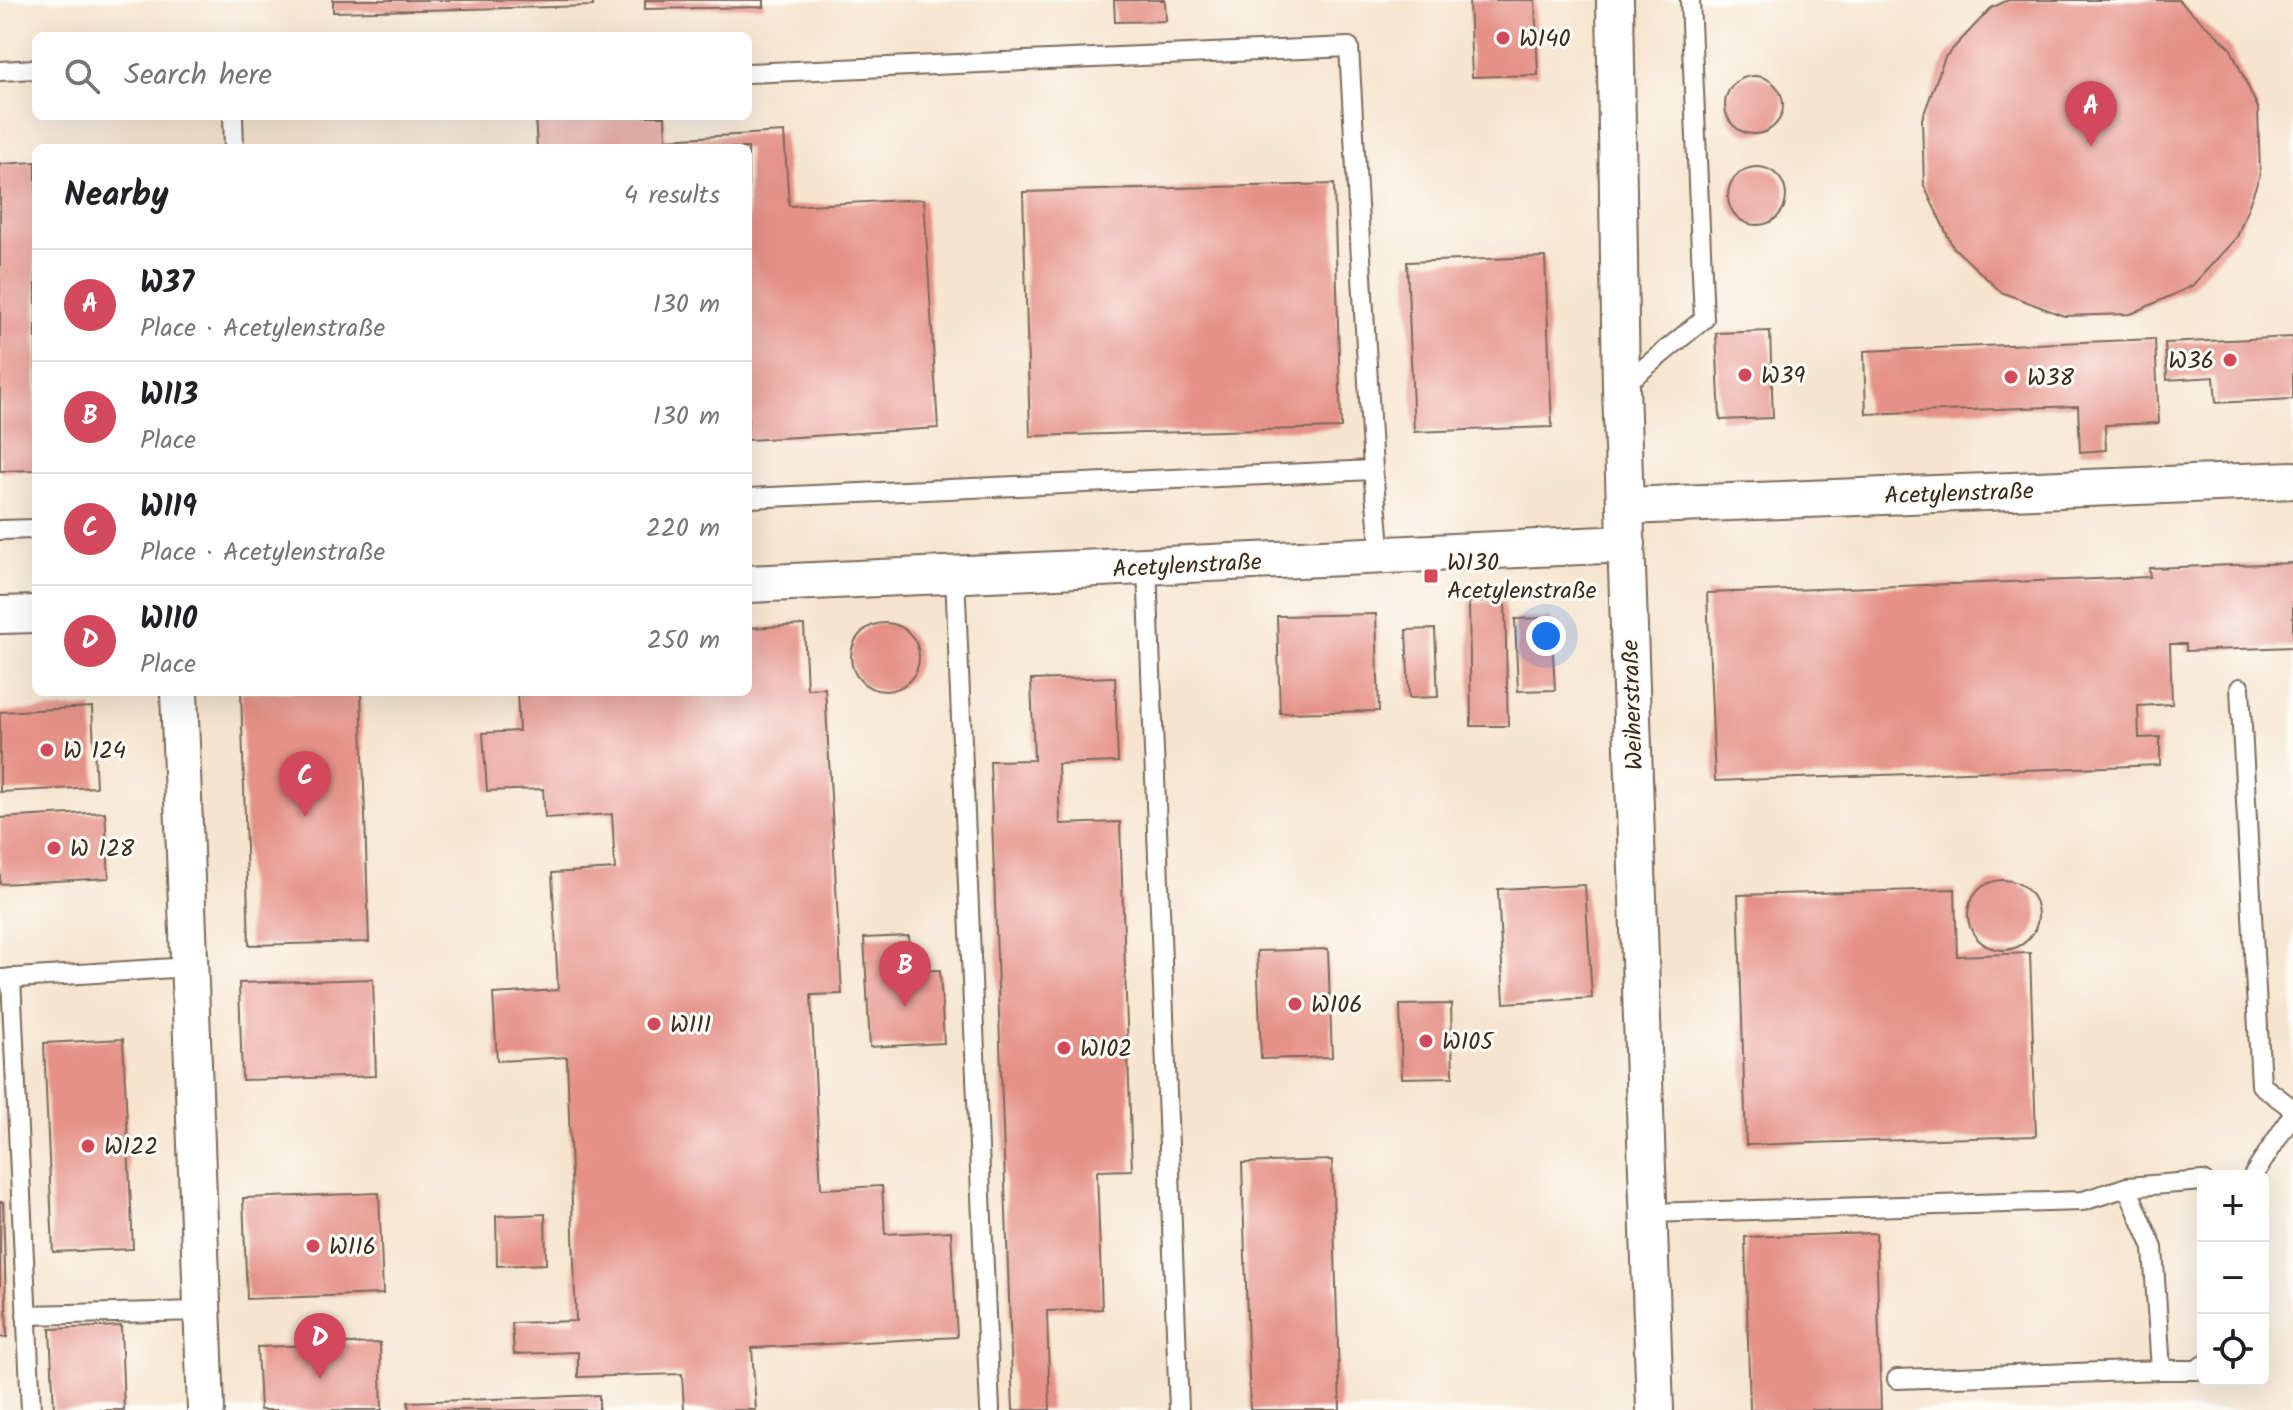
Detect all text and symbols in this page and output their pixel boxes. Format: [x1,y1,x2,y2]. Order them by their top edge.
place label: W140 [1519,20,1571,59]
marker: W140 [1494,29,1512,47]
search box [32,32,752,120]
text: Search here [124,52,272,100]
icon: search [60,54,104,98]
pin: A [2065,81,2117,147]
text: Nearby [64,169,169,223]
text: 4 results [624,175,720,217]
text: W37 [140,260,194,308]
text: A [82,284,98,326]
text: 130 m [653,284,720,326]
text: Place · Acetylenstraße [140,308,385,350]
place label: W36 [2168,342,2214,381]
marker: W36 [2221,351,2239,369]
place label: W39 [1761,357,1805,396]
place label: W38 [2027,359,2074,398]
marker: W39 [1736,366,1754,384]
marker: W38 [2002,368,2020,386]
text: W113 [140,372,198,420]
text: B [82,396,98,438]
text: 130 m [653,396,720,438]
text: Place [140,420,196,462]
street label: Acetylenstraße [1884,472,2035,517]
text: W119 [140,484,197,532]
text: C [82,508,98,550]
text: 220 m [646,508,720,550]
text: Place · Acetylenstraße [140,532,385,574]
street label: Acetylenstraße [1111,543,1263,590]
place label: W130 Acetylenstraße [1447,544,1597,611]
marker: W130 Acetylenstraße [1422,567,1440,585]
text: W110 [140,596,197,644]
your location [1526,616,1566,656]
text: D [81,620,99,662]
text: 250 m [647,620,720,662]
street label: Weiherstraße [1612,639,1655,771]
text: Place [140,644,196,686]
place label: W 124 [63,732,126,771]
marker: W 124 [38,741,56,759]
pin: C [279,751,331,817]
place label: W 128 [70,830,135,869]
marker: W 128 [45,839,63,857]
pin: B [879,941,931,1007]
place label: W106 [1311,986,1363,1025]
marker: W106 [1286,995,1304,1013]
place label: W111 [670,1006,711,1045]
marker: W111 [645,1015,663,1033]
place label: W105 [1442,1023,1495,1062]
place label: W102 [1080,1030,1132,1069]
marker: W105 [1417,1032,1435,1050]
marker: W102 [1055,1039,1073,1057]
place label: W122 [104,1128,158,1167]
marker: W122 [79,1137,97,1155]
map controls [2197,1170,2269,1386]
button: + [2197,1170,2269,1242]
place label: W116 [329,1228,376,1267]
marker: W116 [304,1237,322,1255]
button: − [2197,1242,2269,1314]
pin: D [294,1313,346,1379]
button: locate [2197,1314,2269,1386]

